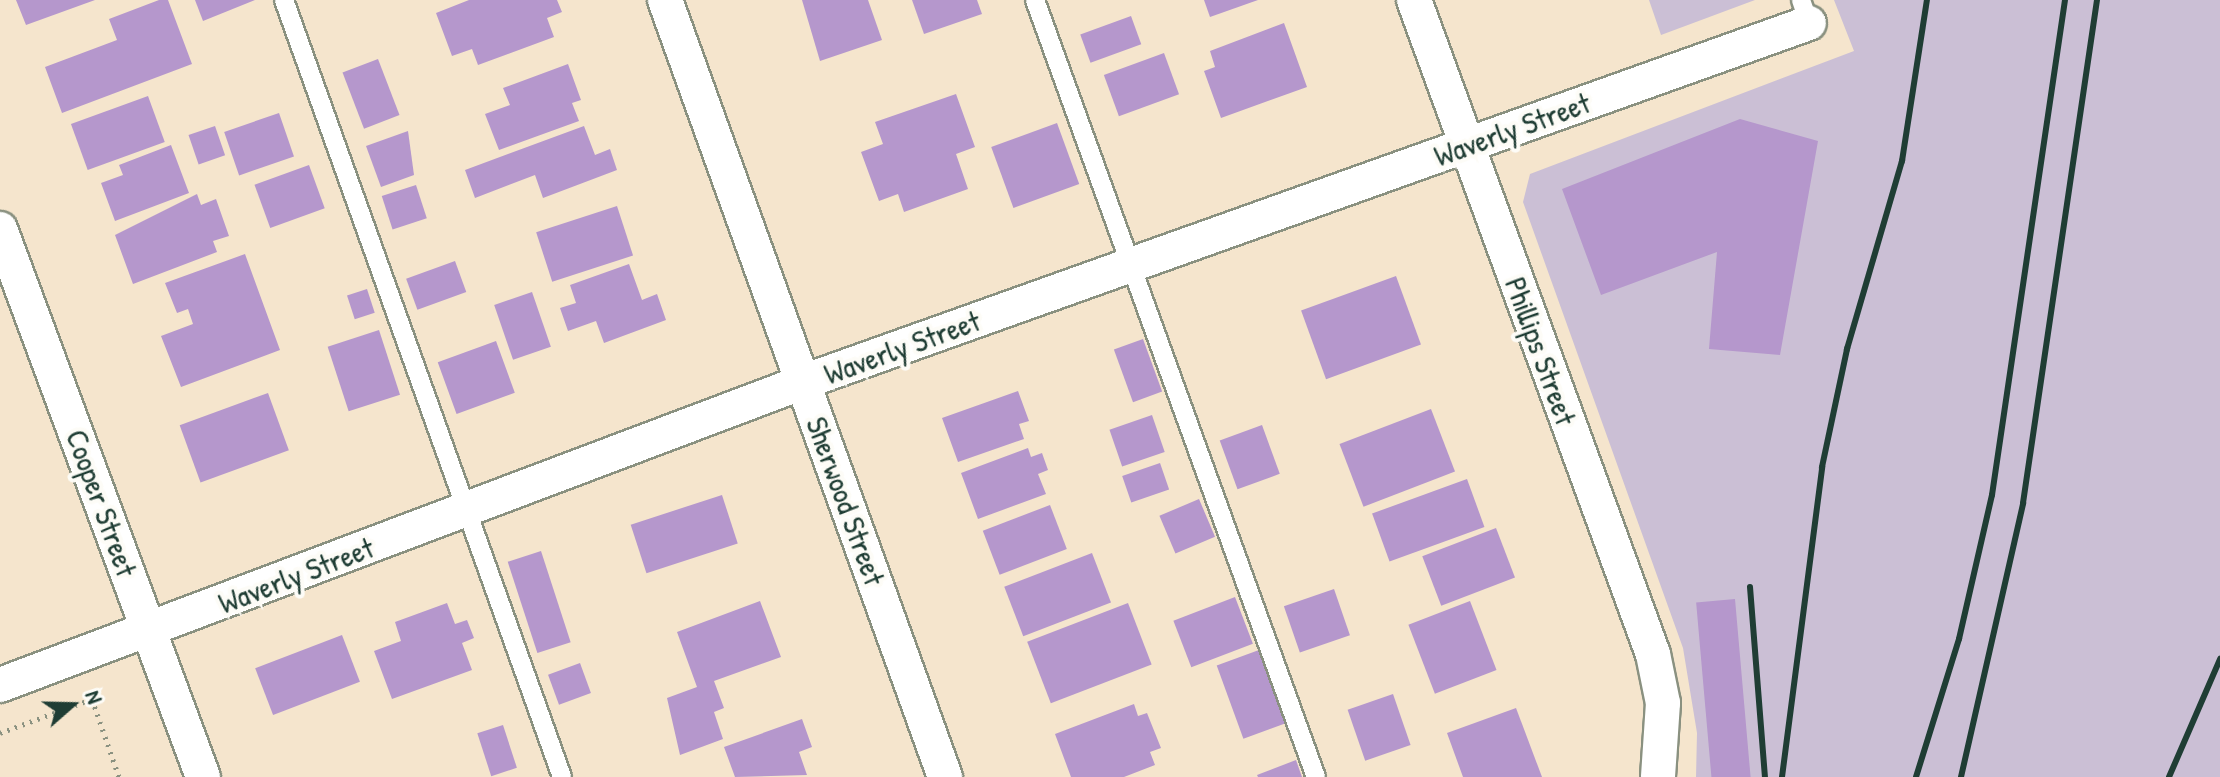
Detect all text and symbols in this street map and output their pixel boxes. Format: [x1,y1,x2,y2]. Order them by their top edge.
street label: Waverly Street [1429,84,1595,174]
street label: Phillips Street [1498,272,1584,430]
street label: Waverly Street [819,302,985,392]
street label: Sherwood Street [799,412,893,590]
street label: Cooper Street [59,425,145,581]
street label: Waverly Street [213,529,379,621]
north arrow [32,665,112,745]
text: N [78,686,111,707]

